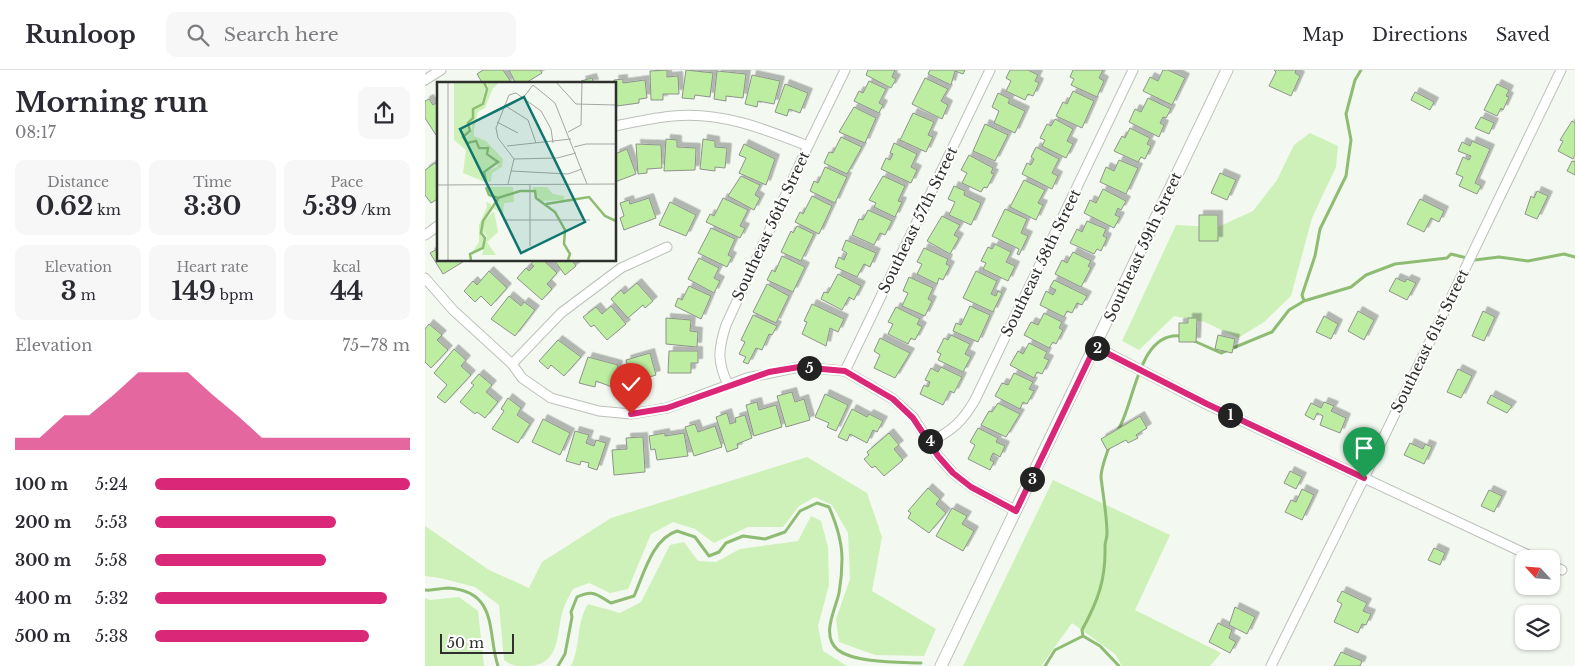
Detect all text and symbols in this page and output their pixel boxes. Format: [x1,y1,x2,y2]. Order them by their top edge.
search box [166,12,516,57]
text: Runloop [25,20,136,49]
icon: search [184,21,212,49]
text: Search here [224,23,339,46]
text: Map [1302,24,1344,46]
text: Directions [1372,24,1468,46]
text: Saved [1496,24,1550,46]
inset map [437,82,616,261]
text: Morning run [15,85,208,120]
button: share [358,87,410,139]
text: 08:17 [15,122,56,142]
street label: Southeast 57th Street [874,143,961,296]
street label: Southeast 56th Street [728,148,814,304]
street label: Southeast 59th Street [1100,169,1186,325]
text: Distance [47,173,109,191]
text: Time [193,173,232,191]
text: Pace [330,173,363,191]
street label: Southeast 58th Street [996,185,1085,340]
text: 0.62 [35,191,93,222]
text: 3:30 [184,191,241,222]
text: 5:39 [303,191,357,222]
text: km [93,201,121,219]
text: /km [357,201,391,219]
text: Elevation [44,258,112,276]
text: Heart rate [176,258,249,276]
text: kcal [333,258,361,276]
street label: Southeast 61st Street [1386,266,1473,416]
text: 3 [61,276,77,307]
text: 149 [171,276,216,307]
text: 44 [330,276,363,307]
text: m [77,286,96,304]
text: bpm [216,286,254,304]
text: Elevation [15,335,92,355]
text: 75–78 m [342,335,410,355]
pin: 2 [1085,336,1109,360]
text: 2 [1093,339,1102,357]
pin: 5 [797,356,821,380]
text: 5 [805,359,814,377]
pin [610,363,652,414]
icon: check [617,370,645,398]
pin: 1 [1217,402,1243,428]
text: 1 [1227,406,1234,424]
pin [1343,427,1385,478]
pin: 4 [917,428,943,454]
text: 4 [926,432,935,450]
icon: arrive [1350,434,1378,462]
pin: 3 [1019,466,1045,492]
text: 3 [1028,470,1037,488]
text: 100 m [15,474,68,494]
text: 5:24 [95,474,128,494]
text: 200 m [15,512,72,532]
text: 5:53 [95,512,128,532]
text: 300 m [15,550,71,570]
text: 5:58 [95,550,127,570]
north arrow [1515,550,1560,595]
map controls [1515,550,1560,650]
text: 400 m [15,588,72,608]
text: 5:32 [95,588,128,608]
button: layers [1515,605,1560,650]
text: 500 m [15,626,71,646]
text: 5:38 [95,626,128,646]
scale bar [440,631,514,654]
text: 50 m [447,634,484,652]

